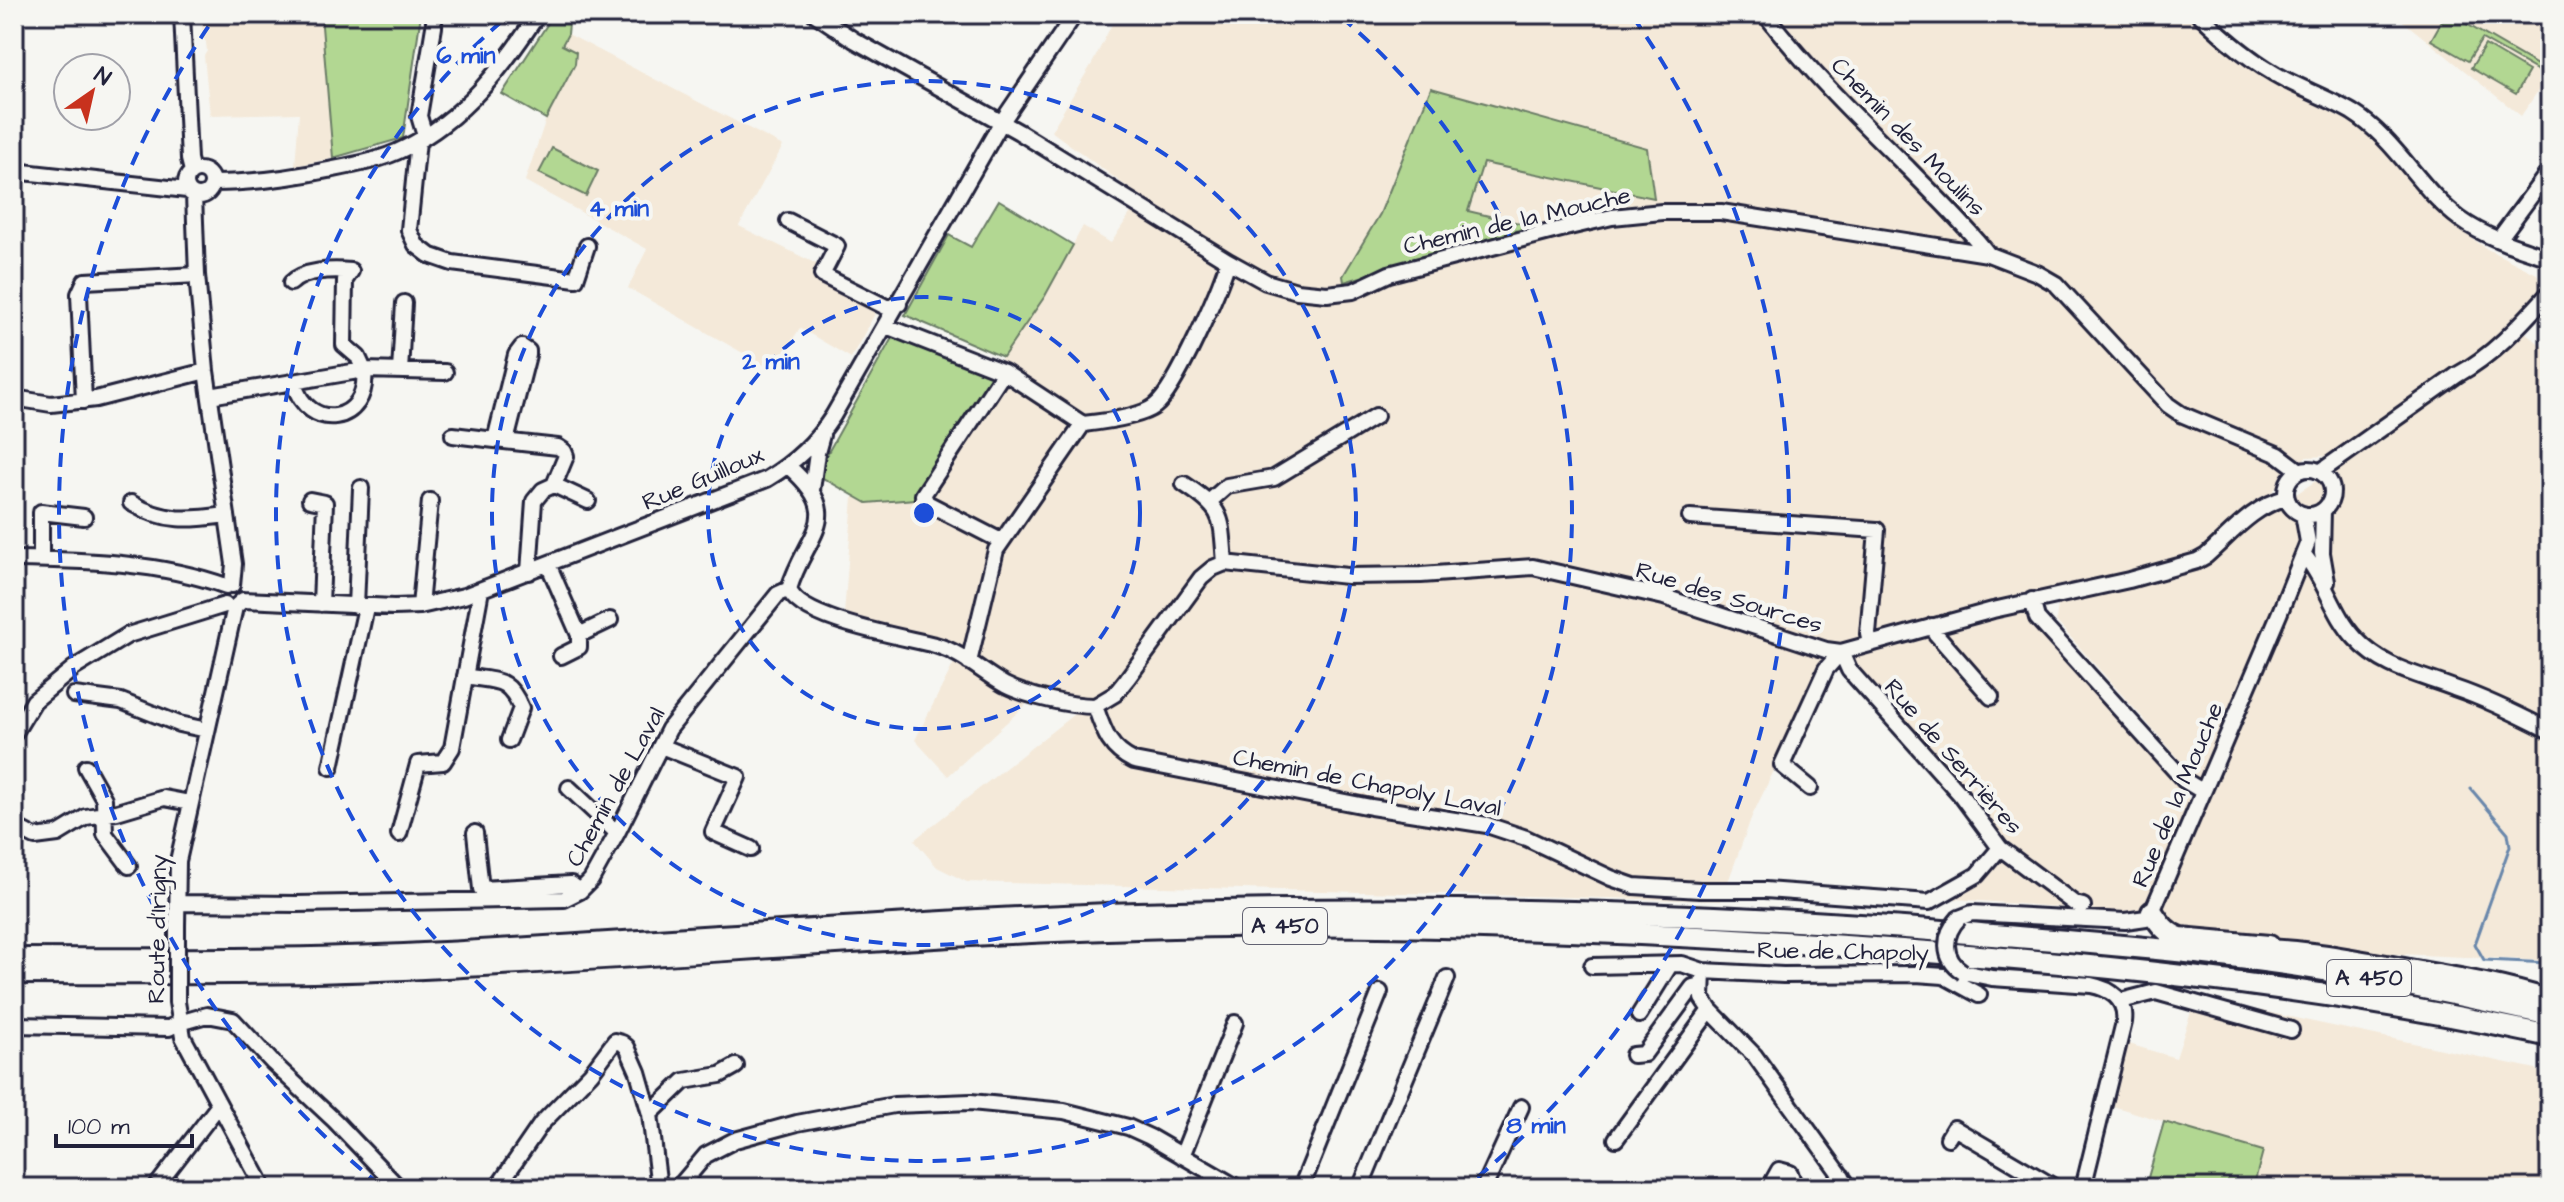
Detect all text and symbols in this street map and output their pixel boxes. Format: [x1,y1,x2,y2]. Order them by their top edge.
text: 6 min [437,39,495,73]
street label: Chemin des Moulins [1823,50,1993,224]
north arrow [52,52,132,132]
text: N [88,60,117,93]
street label: Chemin de la Mouche [1400,178,1634,264]
text: 4 min [589,192,649,226]
text: 2 min [741,345,800,379]
street label: Rue Guilloux [637,438,770,520]
centre of rings [910,499,938,527]
street label: Rue des Sources [1632,553,1826,643]
street label: Rue de Serrières [1876,672,2030,842]
street label: Rue de la Mouche [2124,697,2232,893]
street label: Chemin de Laval [558,701,674,873]
street label: Chemin de Chapoly Laval [1230,740,1504,827]
street label: Route d'Irigny [140,854,177,1004]
road number: A 450 [1243,908,1327,944]
street label: Rue de Chapoly [1757,934,1929,971]
road number: A 450 [2327,960,2411,996]
scale bar [56,1098,192,1148]
text: 8 min [1506,1109,1566,1143]
text: 100 m [68,1110,130,1144]

